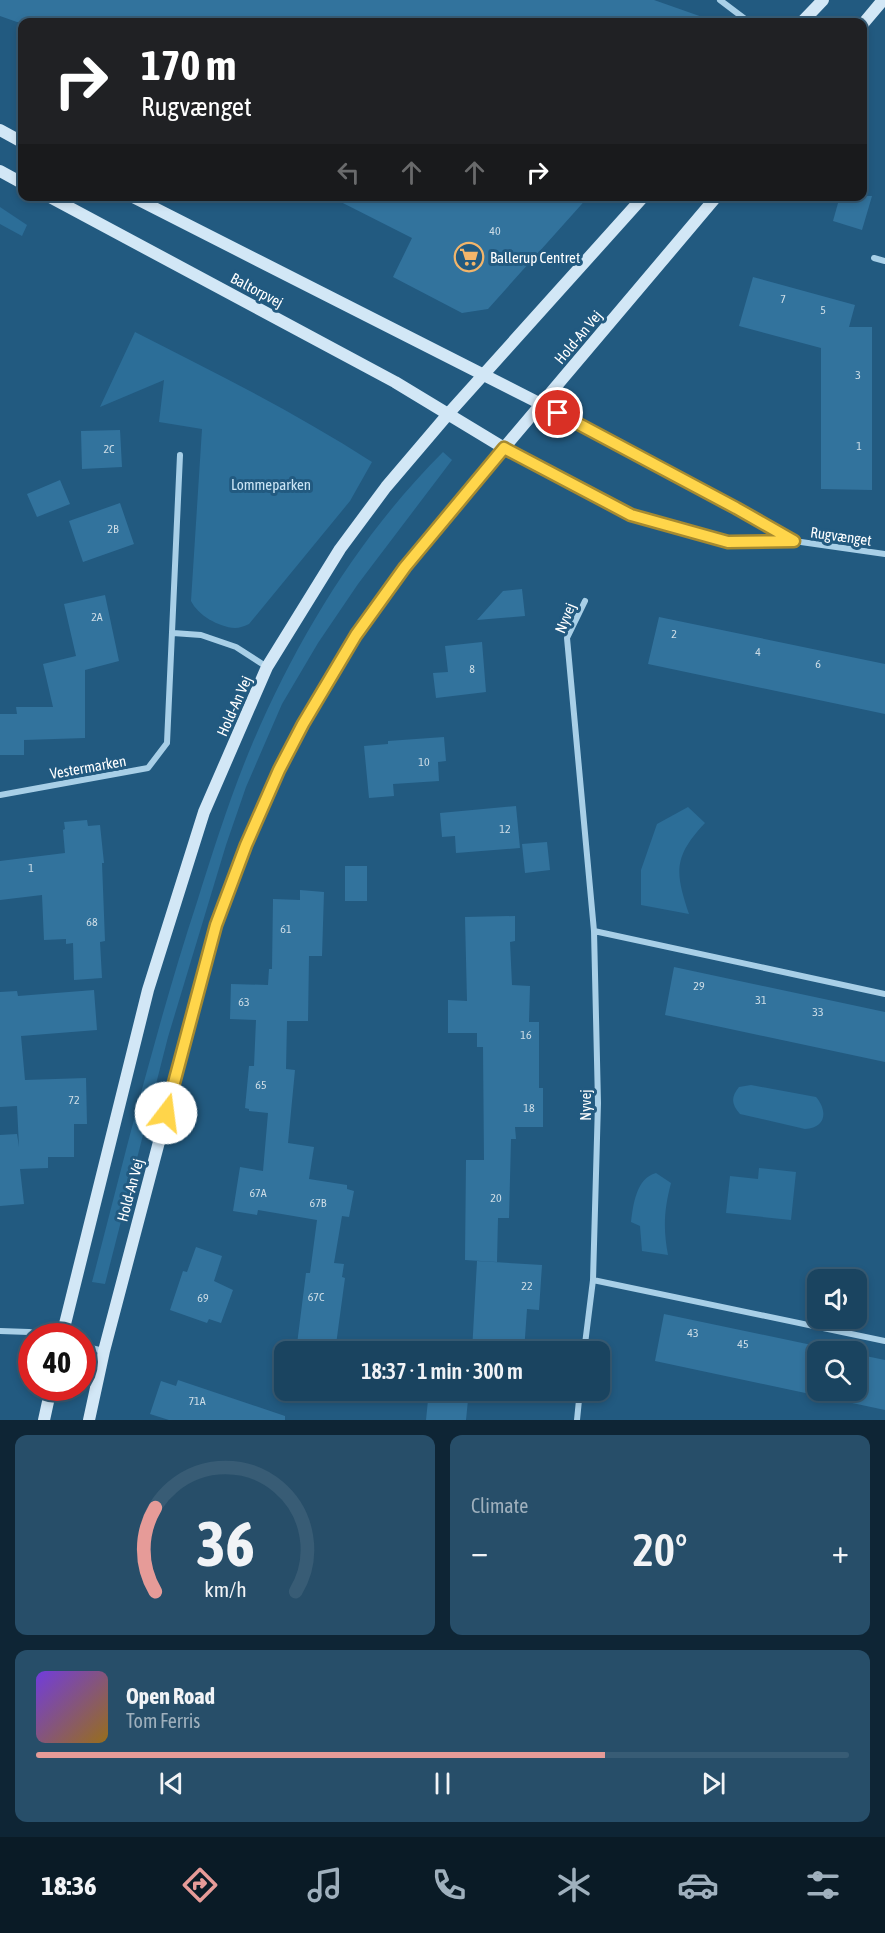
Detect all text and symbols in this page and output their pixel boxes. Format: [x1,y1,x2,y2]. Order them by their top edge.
text: 170 m [141,41,236,89]
icon: right [42,42,120,120]
text: Rugvænget [141,91,252,122]
icon: left [332,156,365,189]
icon: ahead [395,156,428,189]
icon: ahead [458,156,491,189]
icon: right [521,156,554,189]
house number: 40 [489,224,501,238]
supermarket icon: Ballerup Centret [453,241,485,273]
place label: Ballerup Centret [490,249,580,266]
street label: Baltorpvej [228,269,286,311]
house number: 7 [780,292,786,306]
house number: 5 [820,303,826,317]
street label: Hold-An Vej [551,307,605,367]
house number: 3 [855,368,861,382]
pin [532,387,583,438]
icon: arrive [541,396,574,429]
house number: 1 [856,439,862,453]
house number: 2C [103,442,115,456]
park label: Lommeparken [231,476,311,493]
house number: 2B [107,522,119,536]
street label: Rugvænget [809,523,873,549]
street label: Nyvej [551,600,579,636]
house number: 2A [91,610,103,624]
house number: 2 [671,627,677,641]
house number: 4 [755,645,761,659]
house number: 6 [815,657,821,671]
house number: 8 [469,662,475,676]
street label: Hold-An Vej [213,673,255,739]
street label: Vestermarken [49,752,127,782]
house number: 10 [418,755,430,769]
house number: 12 [499,822,511,836]
house number: 1 [28,861,34,875]
house number: 68 [86,915,98,929]
house number: 61 [280,922,292,936]
house number: 29 [693,979,705,993]
house number: 31 [755,993,767,1007]
house number: 63 [238,995,250,1009]
house number: 33 [812,1005,824,1019]
house number: 16 [520,1028,532,1042]
house number: 65 [255,1078,267,1092]
position arrow [134,1081,198,1145]
street label: Nyvej [577,1089,594,1121]
house number: 72 [68,1093,80,1107]
house number: 18 [523,1101,535,1115]
street label: Hold-An Vej [113,1157,147,1223]
house number: 67A [249,1186,267,1200]
house number: 20 [490,1191,502,1205]
house number: 67B [310,1196,327,1210]
map controls [807,1269,867,1401]
button: sound [807,1269,867,1329]
house number: 22 [521,1279,533,1293]
house number: 67C [308,1290,325,1304]
house number: 69 [197,1291,209,1305]
speed limit sign: 40 [18,1323,96,1401]
house number: 43 [687,1326,699,1340]
house number: 45 [737,1337,749,1351]
button: search [807,1341,867,1401]
text: 18:37 · 1 min · 300 m [361,1358,523,1384]
house number: 71A [188,1394,206,1408]
text: Climate [471,1494,528,1517]
text: 36 [196,1508,254,1579]
text: 20° [633,1524,687,1576]
text: − [471,1532,488,1570]
text: + [832,1532,849,1570]
text: km/h [204,1577,246,1602]
text: Open Road [126,1683,215,1709]
text: Tom Ferris [126,1709,200,1732]
icon: previous [155,1767,188,1800]
icon: pause [426,1767,459,1800]
icon: next [697,1767,730,1800]
icon: directions [179,1864,221,1906]
icon: music [304,1864,346,1906]
icon: phone [428,1864,470,1906]
icon: climate [553,1864,595,1906]
icon: car [677,1864,719,1906]
icon: filters [802,1864,844,1906]
text: 18:36 [41,1870,97,1901]

